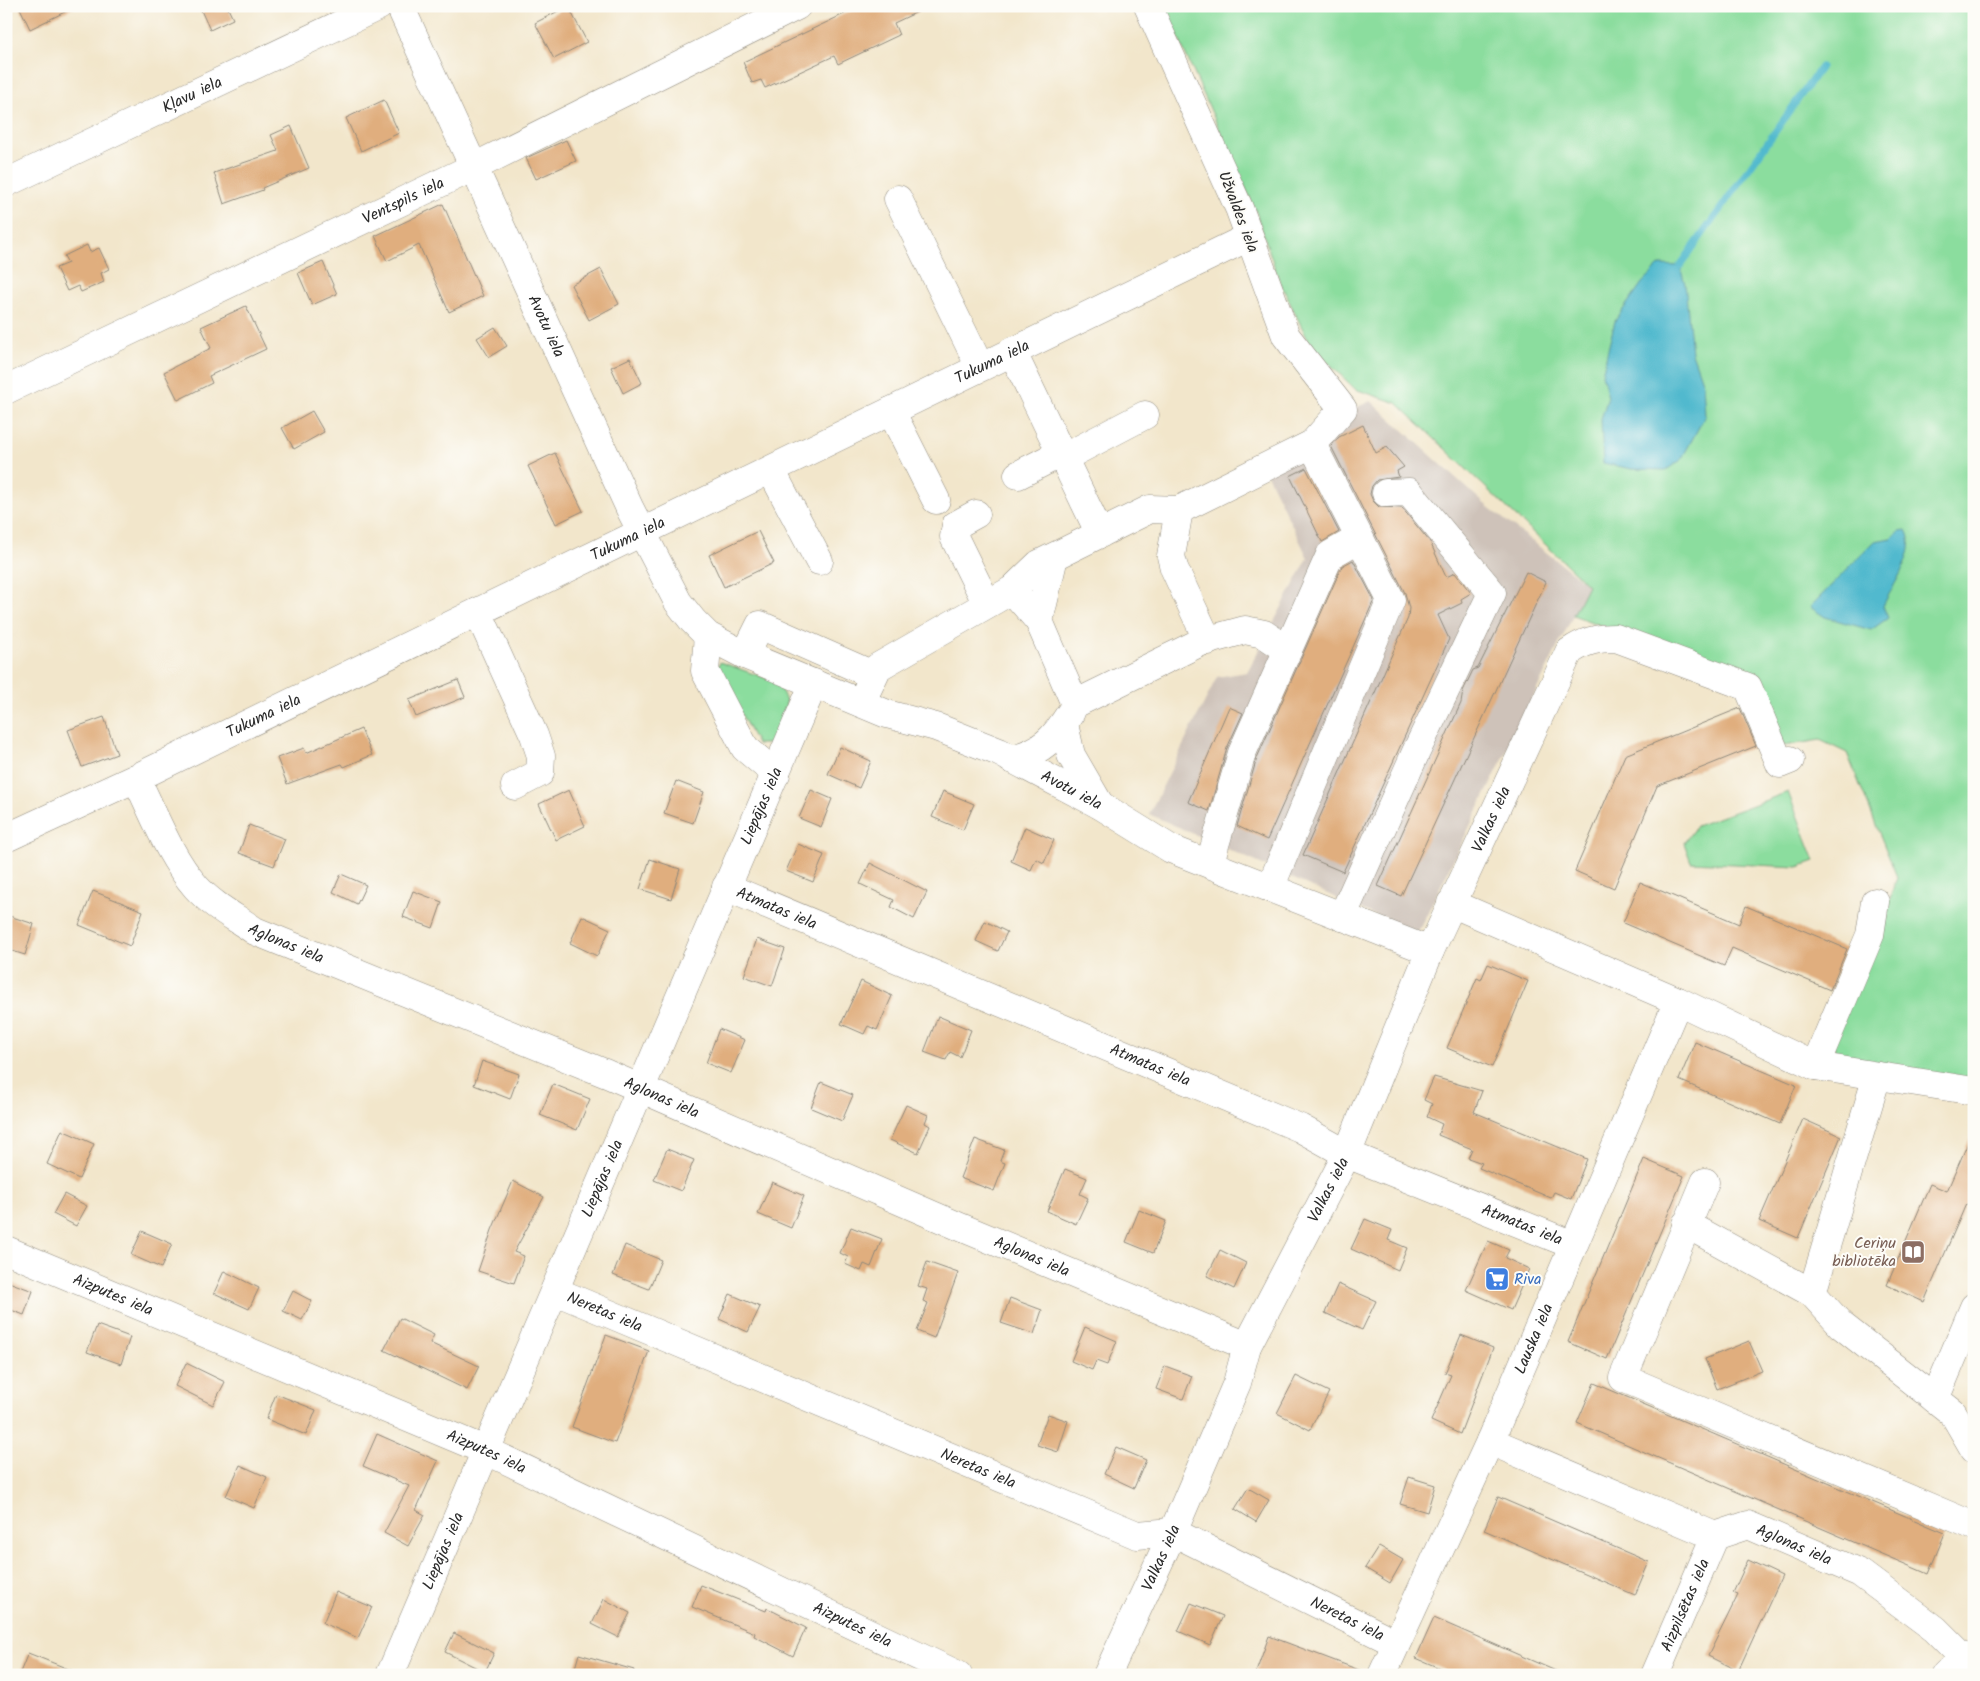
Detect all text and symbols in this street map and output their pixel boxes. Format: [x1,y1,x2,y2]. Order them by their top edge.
street label: Kļavu iela [158,70,226,120]
street label: Užvaldes iela [1211,168,1265,256]
street label: Ventspils iela [358,170,448,231]
street label: Avotu iela [521,291,572,362]
street label: Tukuma iela [950,333,1034,391]
street label: Tukuma iela [586,510,670,568]
street label: Tukuma iela [222,687,305,745]
street label: Liepājas iela [734,763,789,849]
street label: Avotu iela [1036,764,1107,817]
street label: Valkas iela [1465,782,1517,857]
street label: Atmatas iela [732,880,821,936]
street label: Aglonas iela [242,917,328,970]
street label: Atmatas iela [1106,1037,1194,1093]
street label: Aglonas iela [620,1070,703,1125]
street label: Liepājas iela [575,1136,630,1221]
street label: Valkas iela [1301,1153,1356,1227]
street label: Atmatas iela [1478,1197,1566,1252]
street label: Aglonas iela [990,1230,1074,1284]
place label: Ceriņu bibliotēka [1832,1231,1896,1274]
library icon: Ceriņu bibliotēka [1900,1239,1926,1265]
supermarket icon: Riva [1484,1266,1510,1292]
street label: Aizputes iela [69,1267,157,1323]
place label: Riva [1514,1267,1541,1292]
street label: Neretas iela [563,1285,647,1339]
street label: Lauska iela [1508,1299,1560,1378]
street label: Aizputes iela [443,1423,530,1480]
street label: Neretas iela [937,1441,1020,1495]
street label: Liepājas iela [415,1508,471,1594]
street label: Aglonas iela [1752,1517,1836,1572]
street label: Valkas iela [1135,1521,1187,1595]
street label: Aizpilsētas iela [1654,1555,1716,1656]
street label: Neretas iela [1306,1590,1389,1648]
street label: Aizputes iela [809,1595,896,1654]

